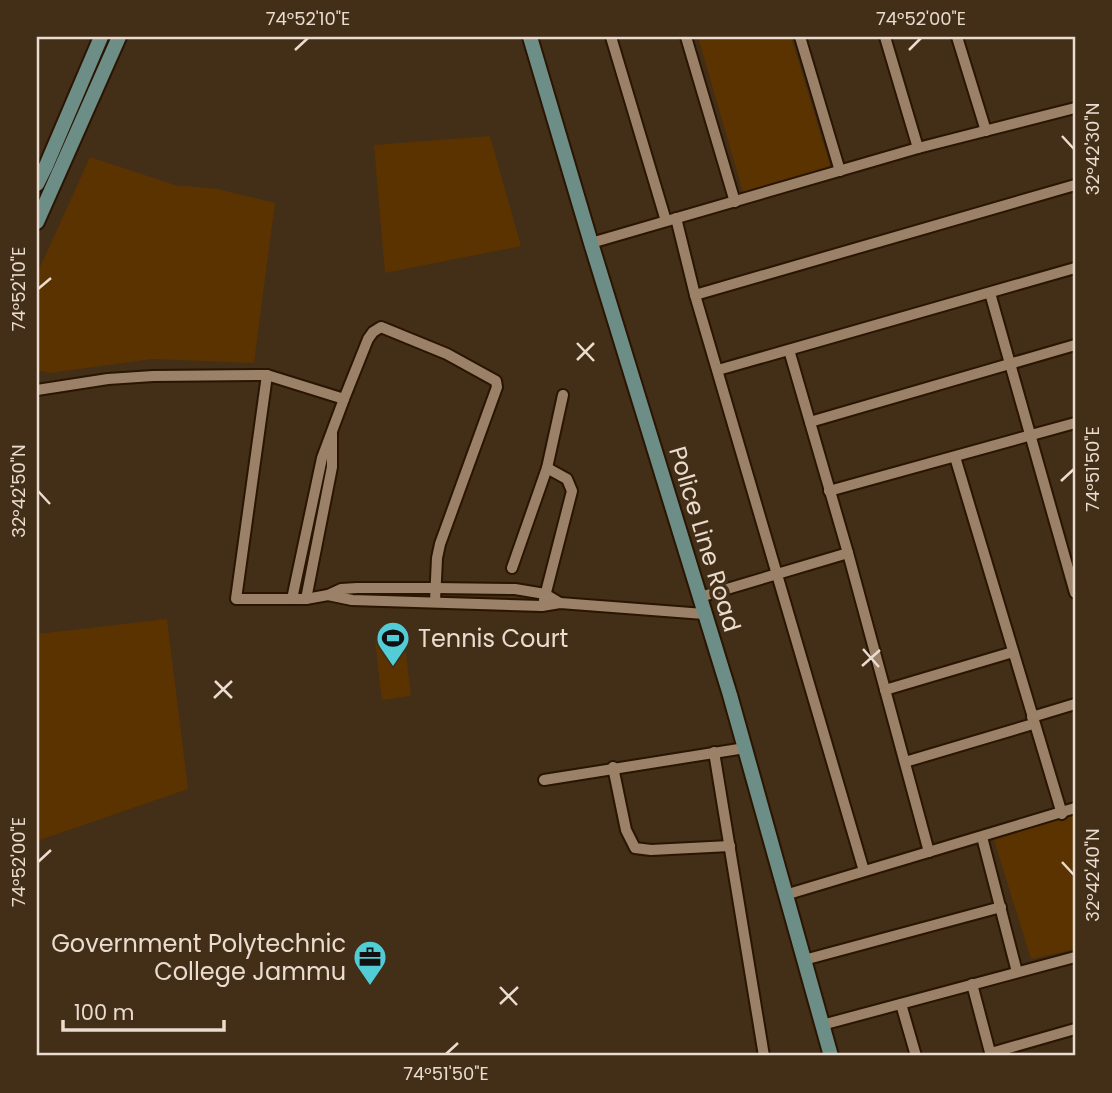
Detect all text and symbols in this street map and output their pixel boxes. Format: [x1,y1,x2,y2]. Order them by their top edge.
text: 74°52'10"E [266,6,350,31]
text: 74°52'00"E [876,6,966,31]
text: 32°42'30"N [1080,103,1105,195]
text: 74°52'10"E [6,247,31,331]
text: 74°51'50"E [1080,426,1105,512]
street label: Police Line Road [661,442,749,636]
text: 32°42'50"N [6,444,31,538]
sports icon: Tennis Court [374,619,412,668]
place label: Tennis Court [418,622,568,655]
text: 74°52'00"E [6,817,31,907]
text: 32°42'40"N [1080,828,1105,922]
place label: Government Polytechnic College Jammu [51,927,346,988]
office icon: Government Polytechnic College Jammu [351,938,389,987]
scale bar [63,988,224,1032]
text: 100 m [74,998,134,1027]
text: 74°51'50"E [403,1061,489,1086]

